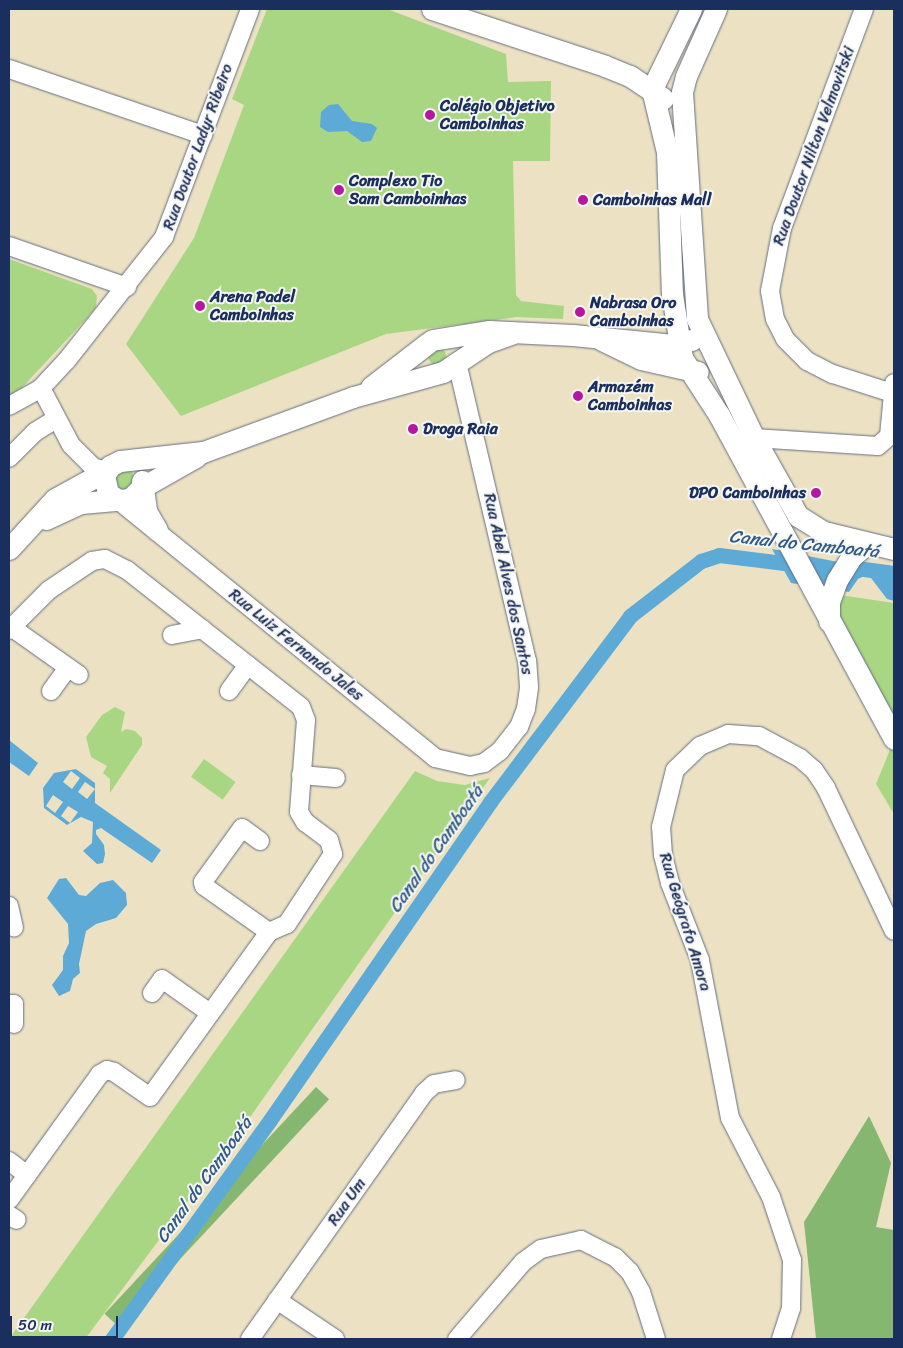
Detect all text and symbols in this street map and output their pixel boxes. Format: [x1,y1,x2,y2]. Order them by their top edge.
street label: Rua Doutor Nilton Velmovitski [769,44,859,248]
street label: Rua Doutor Ladyr Ribeiro [159,61,237,233]
place label: Colégio Objetivo Camboinhas [440,96,554,134]
marker: Colégio Objetivo Camboinhas [424,109,436,121]
place label: Complexo Tio Sam Camboinhas [349,171,467,209]
marker: Complexo Tio Sam Camboinhas [333,184,345,196]
place label: Camboinhas Mall [593,190,711,210]
marker: Camboinhas Mall [577,194,589,206]
place label: Arena Padel Camboinhas [210,287,295,325]
place label: Nabrasa Oro Camboinhas [590,293,676,331]
marker: Arena Padel Camboinhas [194,300,206,312]
marker: Nabrasa Oro Camboinhas [574,306,586,318]
place label: Armazém Camboinhas [588,377,672,415]
marker: Armazém Camboinhas [572,390,584,402]
place label: Droga Raia [423,419,498,439]
marker: Droga Raia [407,423,419,435]
place label: DPO Camboinhas [689,483,806,503]
marker: DPO Camboinhas [810,487,822,499]
street label: Rua Abel Alves dos Santos [479,492,537,676]
water label: Canal do Camboatá [728,525,880,563]
street label: Rua Luiz Fernando Jales [225,585,367,705]
water label: Canal do Camboatá [384,781,488,917]
street label: Rua Geógrafo Amora [655,850,715,994]
water label: Canal do Camboatá [151,1113,257,1247]
street label: Rua Um [324,1175,370,1229]
scale bar [12,1306,120,1338]
text: 50 m [18,1312,52,1338]

